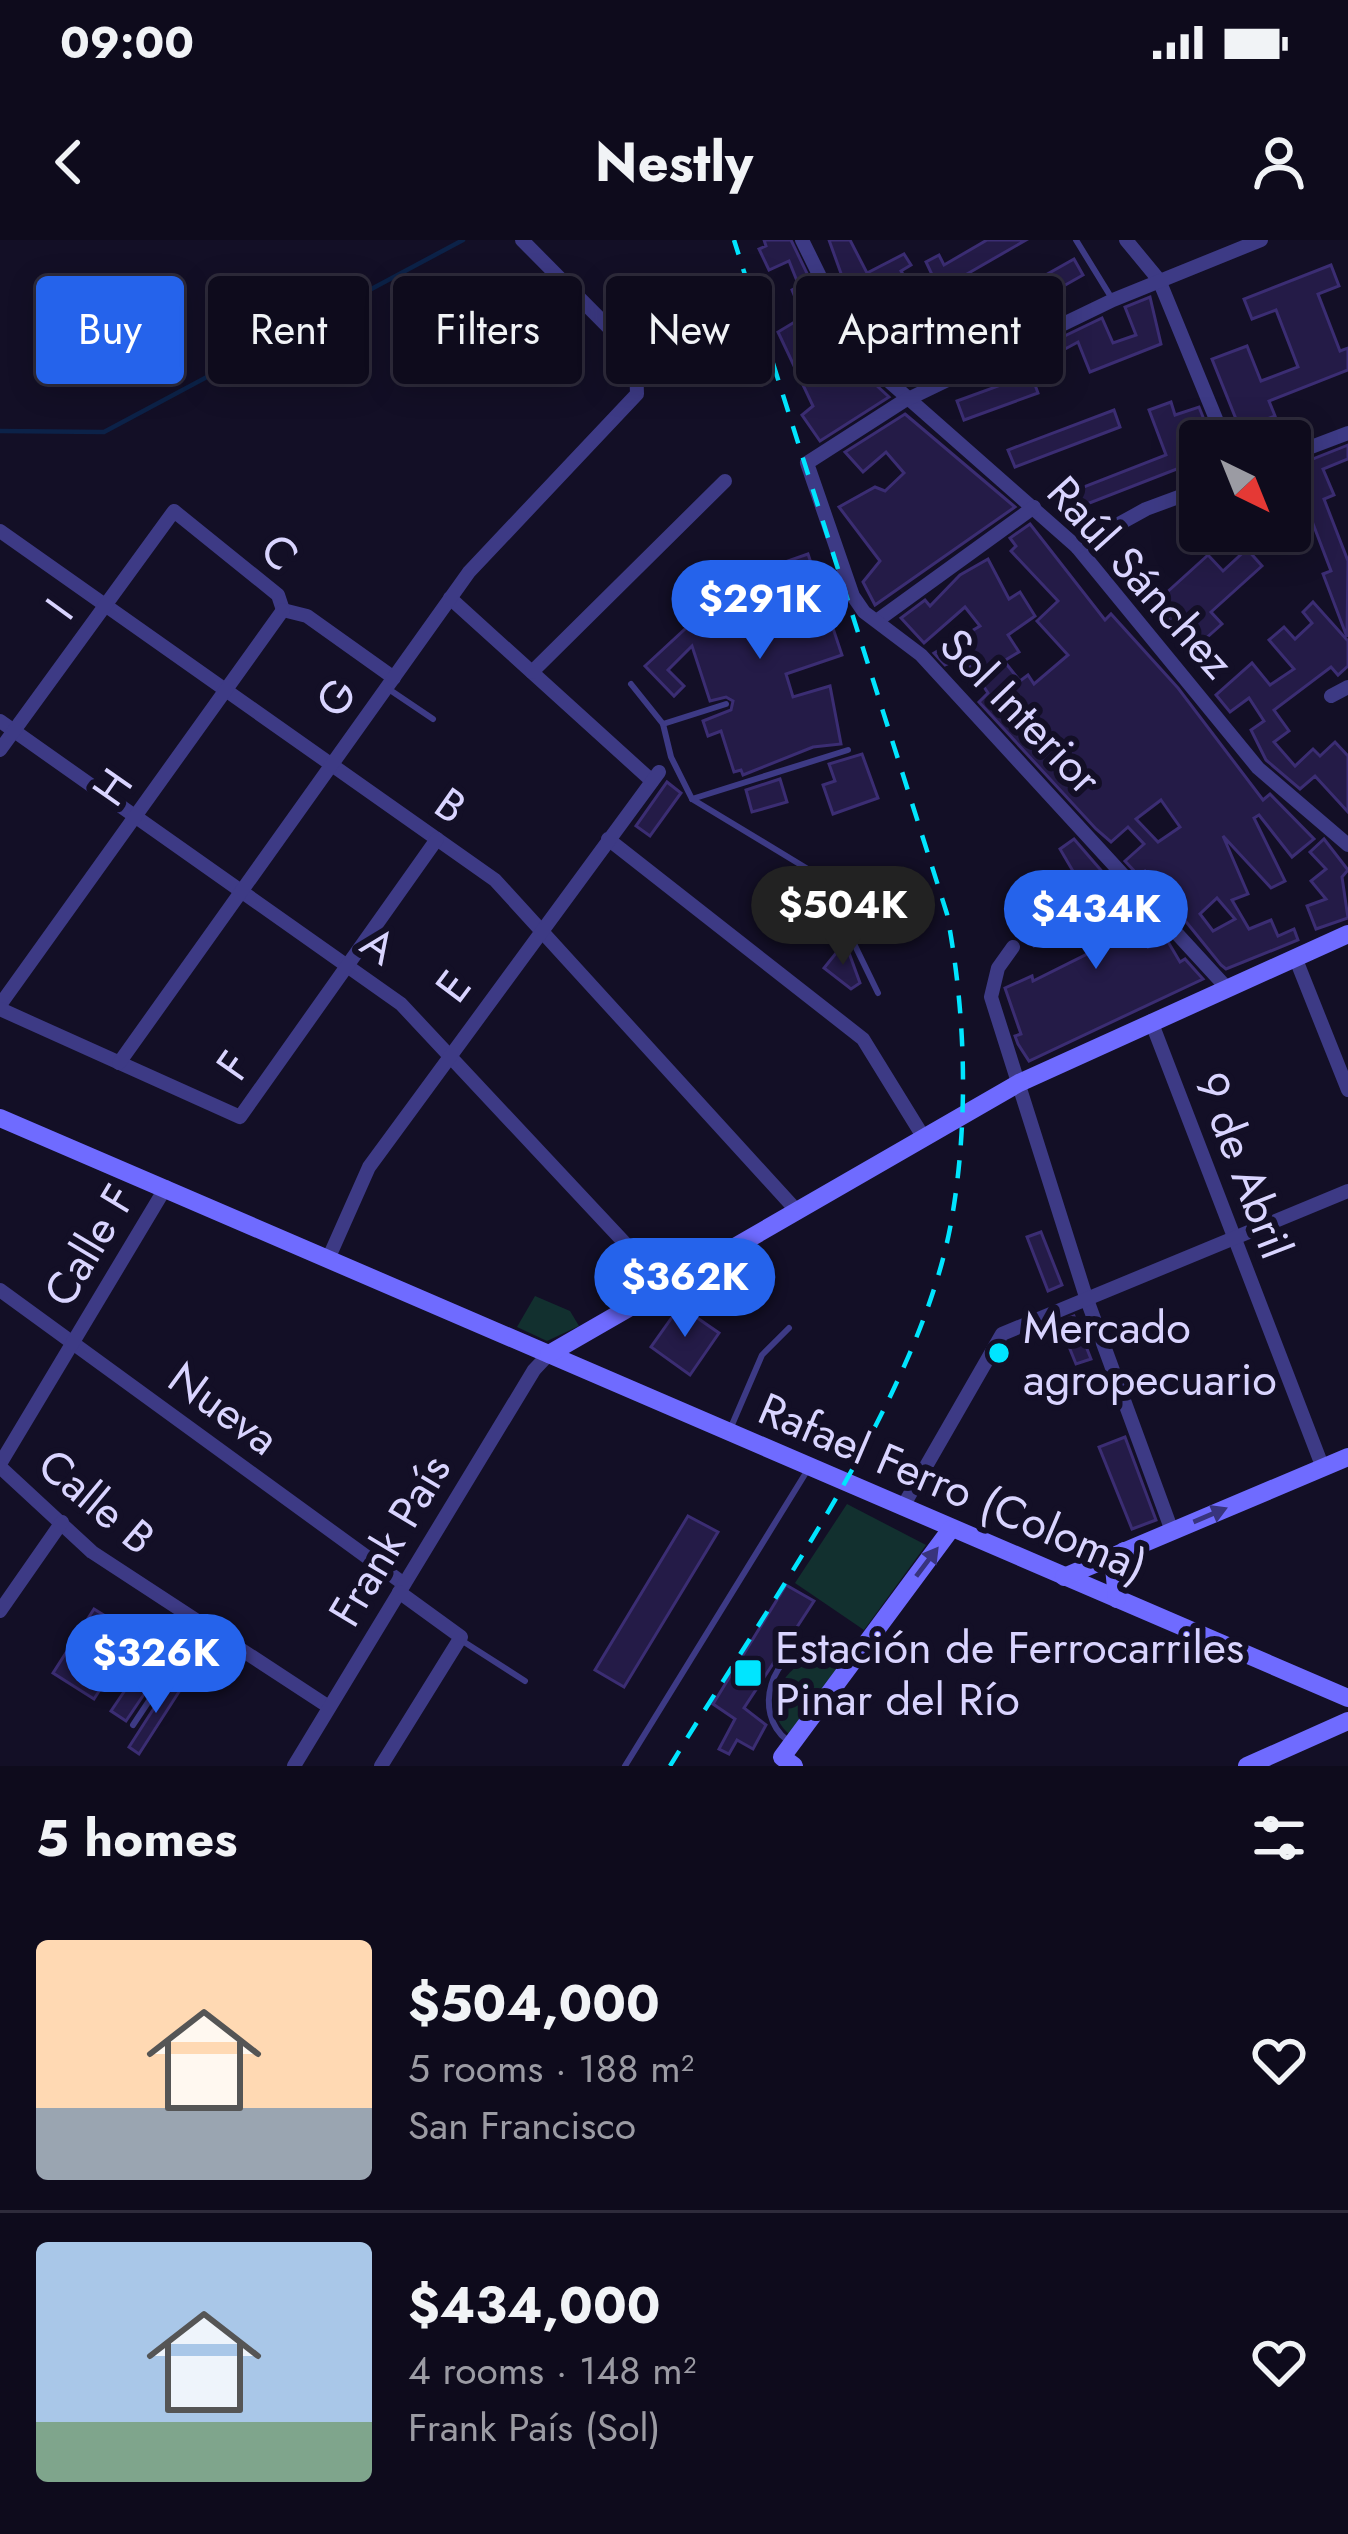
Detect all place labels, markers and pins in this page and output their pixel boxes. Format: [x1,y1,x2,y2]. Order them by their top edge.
pin: $291K [676,560,844,662]
pin: $504K [759,866,927,968]
pin: $434K [1012,870,1180,972]
pin: $362K [601,1238,769,1340]
place label: Mercado agropecuario [1023,1295,1277,1412]
marker: Mercado agropecuario [986,1340,1012,1366]
pin: $326K [72,1614,240,1716]
place label: Estación de Ferrocarriles Pinar del Río [775,1615,1244,1732]
marker: Estación de Ferrocarriles Pinar del Río [732,1657,764,1689]

